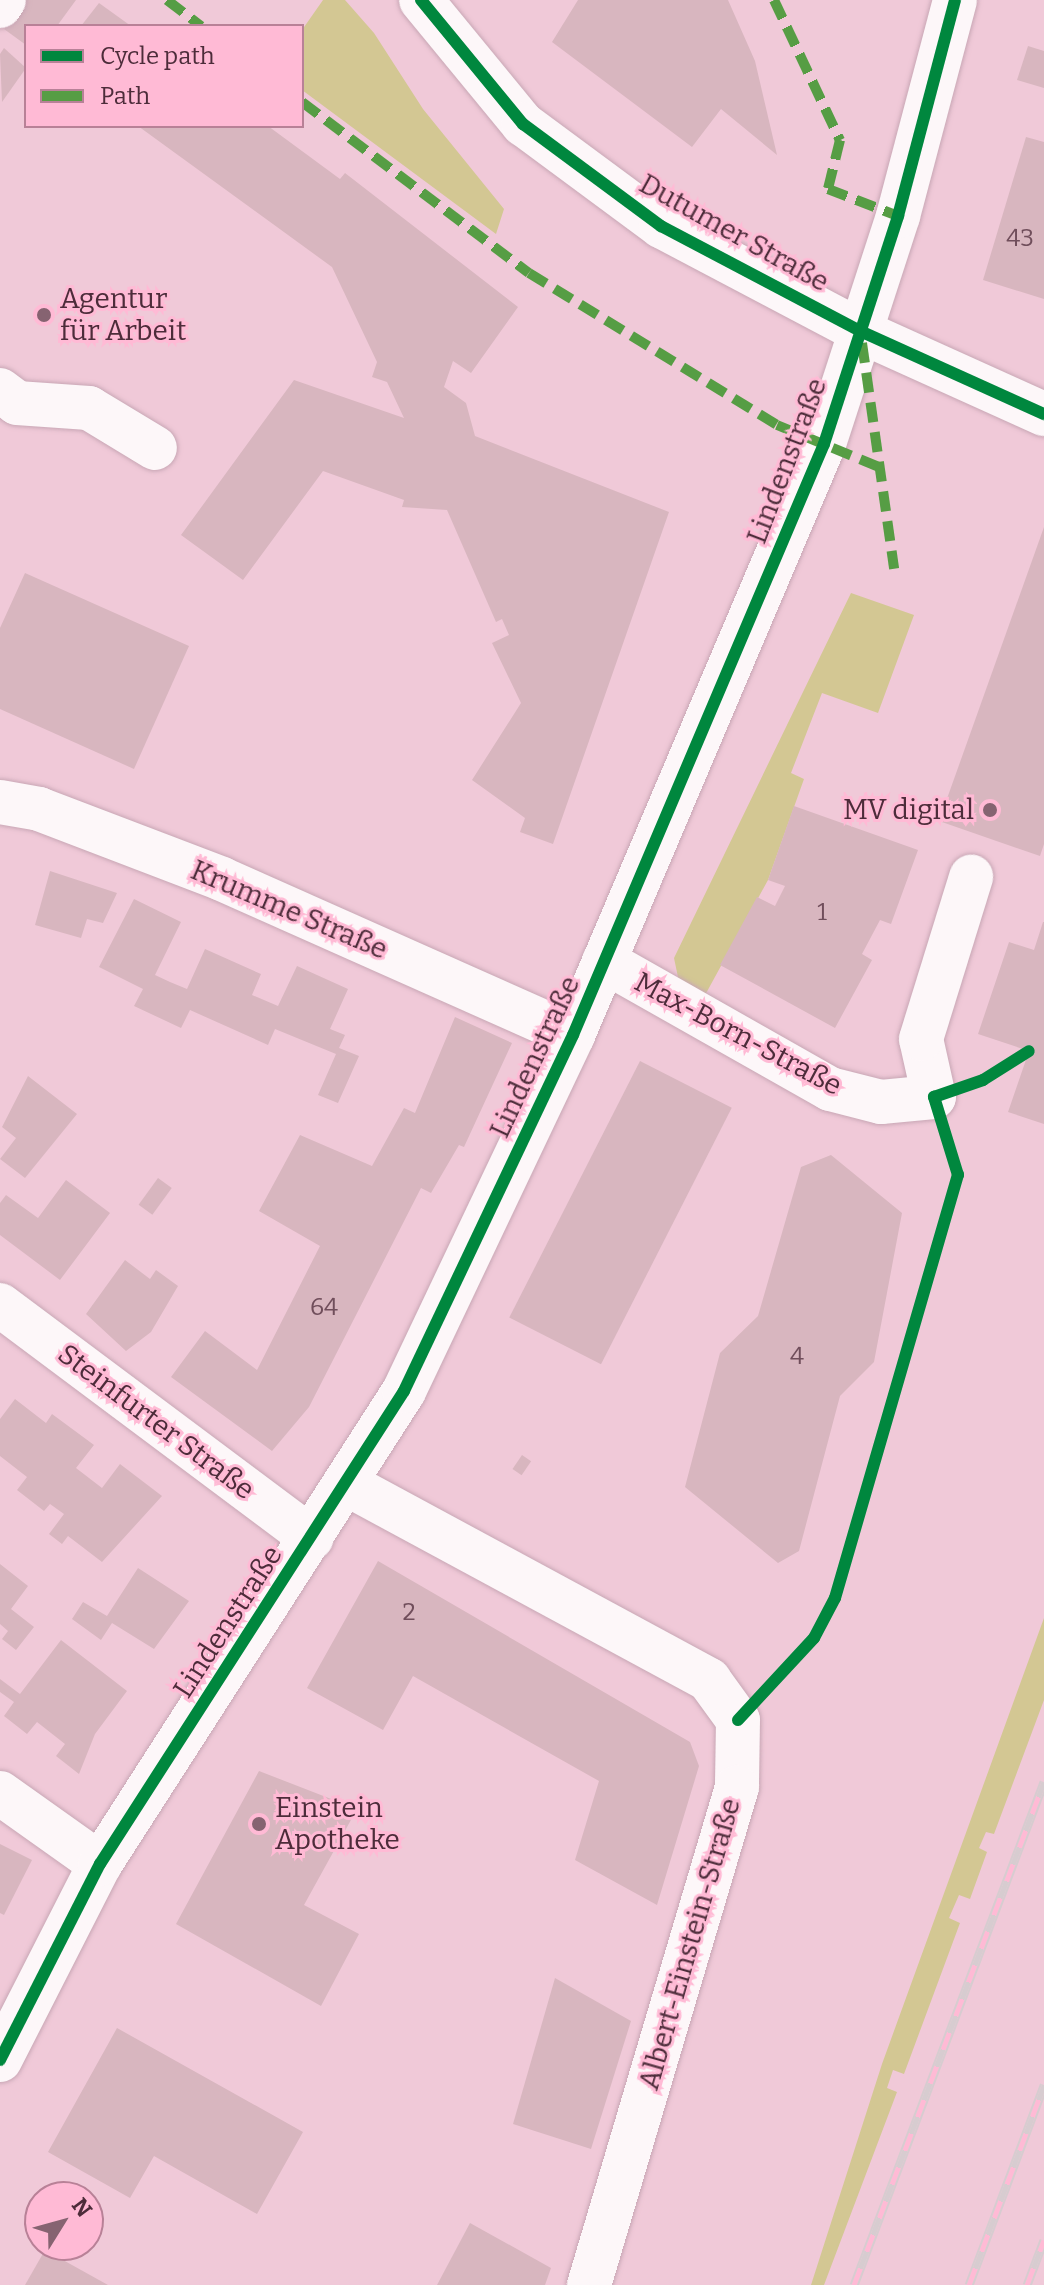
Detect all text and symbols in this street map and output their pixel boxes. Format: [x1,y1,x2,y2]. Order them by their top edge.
legend [24,24,304,128]
text: Cycle path [100,42,215,70]
text: Path [100,82,150,110]
street label: Dutumer Straße [633,167,835,299]
house number: 43 [1006,225,1034,253]
place label: Agentur für Arbeit [60,282,186,348]
marker: Agentur für Arbeit [35,306,53,324]
street label: Lindenstraße [740,374,834,548]
place label: MV digital [843,793,974,827]
marker: MV digital [981,801,999,819]
street label: Krumme Straße [186,854,392,966]
house number: 1 [817,899,827,927]
street label: Max-Born-Straße [629,965,847,1103]
street label: Lindenstraße [483,971,587,1143]
house number: 64 [310,1294,338,1322]
street label: Steinfurter Straße [51,1337,261,1507]
house number: 4 [790,1343,804,1371]
street label: Lindenstraße [166,1540,290,1704]
house number: 2 [402,1599,416,1627]
place label: Einstein Apotheke [275,1791,400,1857]
street label: Albert-Einstein-Straße [632,1794,748,2094]
marker: Einstein Apotheke [250,1815,268,1833]
north arrow [24,2181,104,2261]
text: N [66,2193,98,2222]

